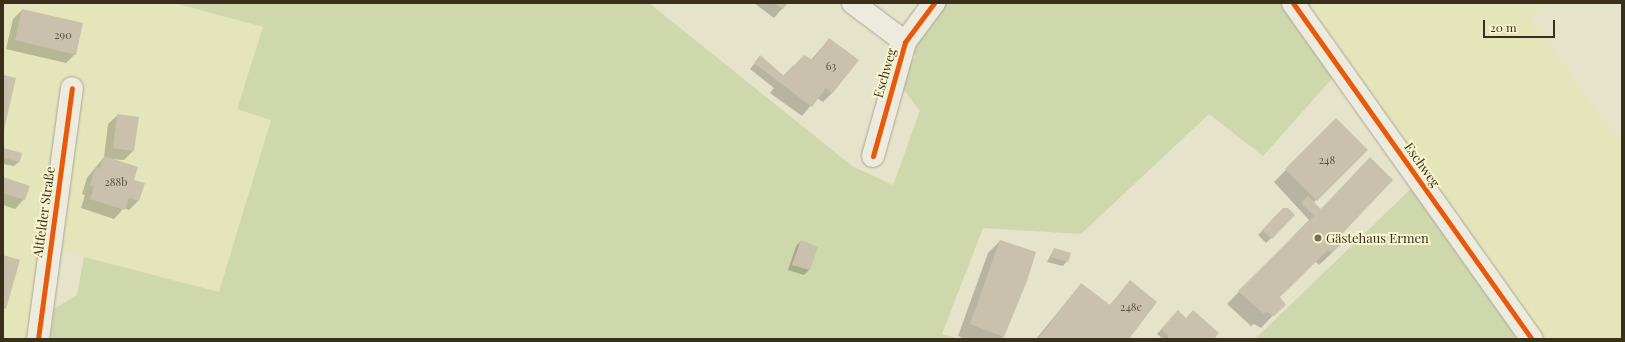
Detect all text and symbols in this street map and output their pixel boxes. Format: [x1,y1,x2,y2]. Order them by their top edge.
scale bar [1485,12,1557,38]
text: 20 m [1490,19,1517,35]
house number: 290 [54,28,72,42]
street label: Eschweg [870,46,900,100]
house number: 63 [826,59,836,73]
street label: Eschweg [1401,140,1443,190]
house number: 248 [1319,153,1335,167]
street label: Altfelder Straße [30,165,58,259]
house number: 288b [105,175,127,189]
place label: Gästehaus Ermen [1326,230,1429,246]
marker: Gästehaus Ermen [1313,233,1323,243]
house number: 248c [1120,300,1142,314]

